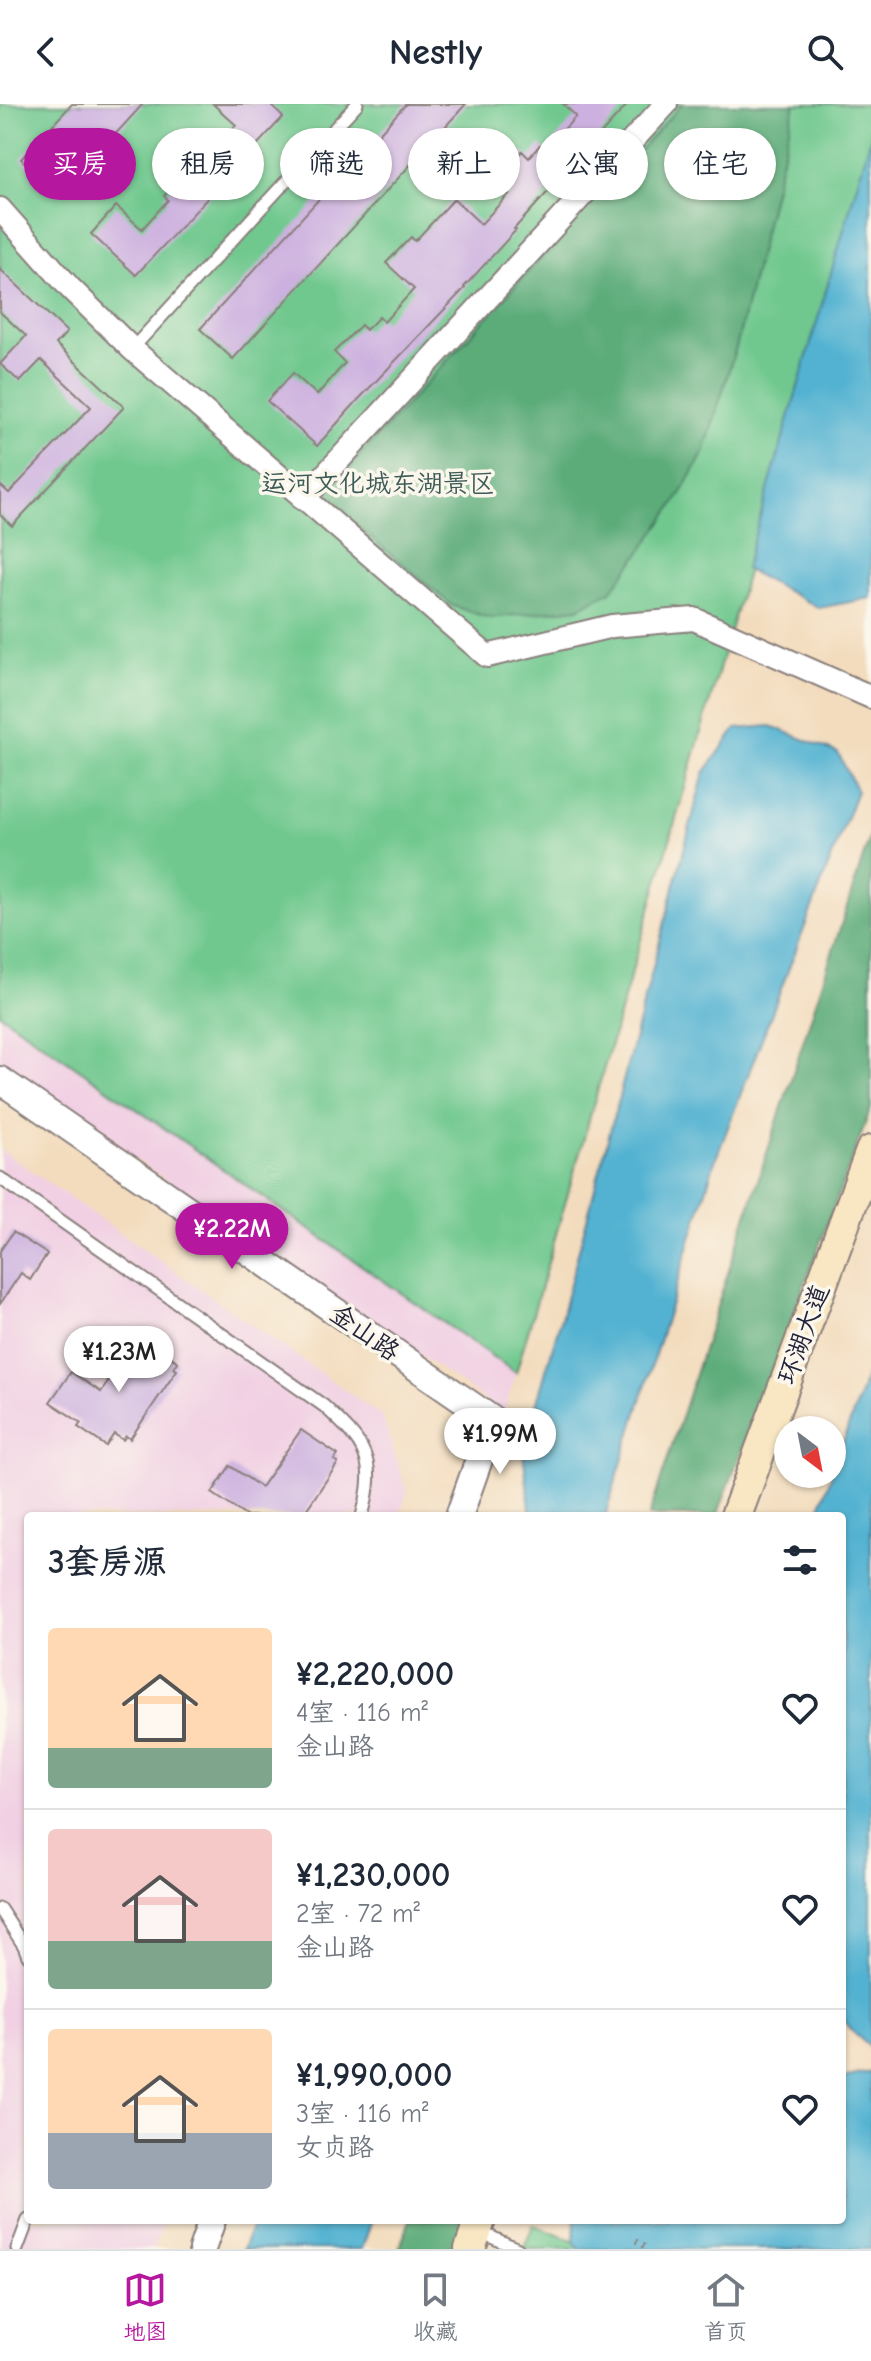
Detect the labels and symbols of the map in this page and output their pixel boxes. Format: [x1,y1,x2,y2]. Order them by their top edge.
park label: 运河文化城东湖景区 [261,469,495,499]
pin: ¥2.22M [167,1203,297,1271]
street label: 环湖大道 [772,1280,836,1388]
street label: 金山路 [324,1298,405,1367]
pin: ¥1.23M [54,1326,184,1394]
pin: ¥1.99M [435,1408,565,1476]
north arrow [774,1416,846,1488]

